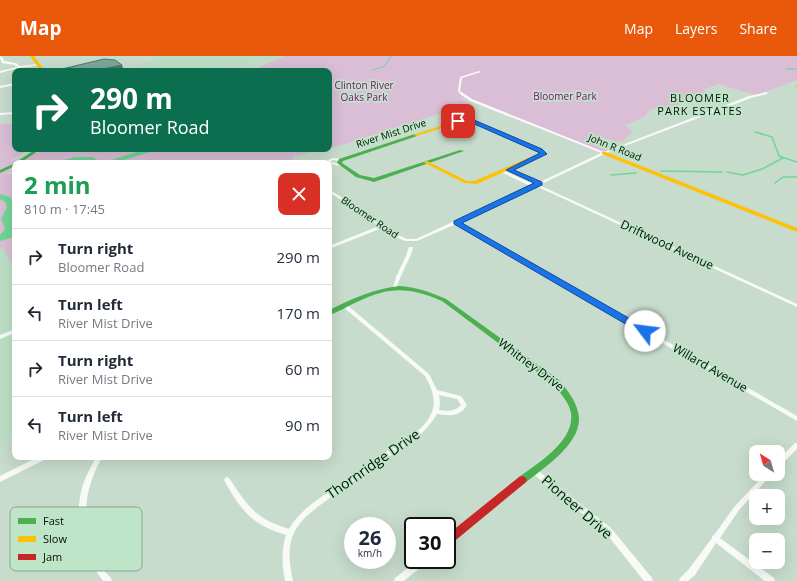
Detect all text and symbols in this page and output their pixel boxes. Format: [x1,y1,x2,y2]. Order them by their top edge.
text: Map [20,15,61,41]
text: Map [624,19,653,38]
text: Layers [675,19,717,38]
text: Share [739,19,777,38]
park label: Clinton River Oaks Park [334,78,394,104]
text: 290 m [90,79,173,117]
icon: right [24,84,76,136]
park label: Bloomer Park [533,89,597,103]
district label: BLOOMER PARK ESTATES [657,90,743,118]
pin [441,104,475,138]
icon: arrive [447,110,469,132]
text: Bloomer Road [90,115,210,139]
street label: River Mist Drive [354,115,428,151]
street label: John R Road [585,130,644,164]
text: 2 min [24,168,91,201]
button: close [278,173,320,215]
street label: Bloomer Road [339,193,401,241]
text: 810 m · 17:45 [24,200,105,218]
street label: Driftwood Avenue [618,216,717,274]
text: Turn right [58,238,133,258]
icon: right [24,246,46,268]
text: 290 m [276,247,320,267]
text: Bloomer Road [58,258,144,276]
text: Turn left [58,294,123,314]
icon: left [24,302,46,324]
text: 170 m [276,303,320,323]
position arrow [624,310,666,352]
text: River Mist Drive [58,314,153,332]
street label: Whitney Drive [495,334,568,395]
street label: Willard Avenue [670,339,751,396]
text: Turn right [58,350,133,370]
icon: right [24,358,46,380]
text: 60 m [285,359,320,379]
text: River Mist Drive [58,370,153,388]
text: Turn left [58,406,123,426]
icon: left [24,414,46,436]
text: 90 m [285,415,320,435]
street label: Thornridge Drive [322,424,423,503]
text: River Mist Drive [58,426,153,444]
north arrow [749,445,785,481]
map controls [749,445,785,569]
street label: Pioneer Drive [538,470,617,543]
button: + [749,489,785,525]
legend [10,507,142,571]
text: Fast [43,513,64,528]
speed limit sign: 30 [404,517,456,569]
text: 26 [359,524,381,551]
text: Slow [43,531,67,546]
button: − [749,533,785,569]
text: km/h [358,546,382,560]
text: Jam [42,549,62,564]

